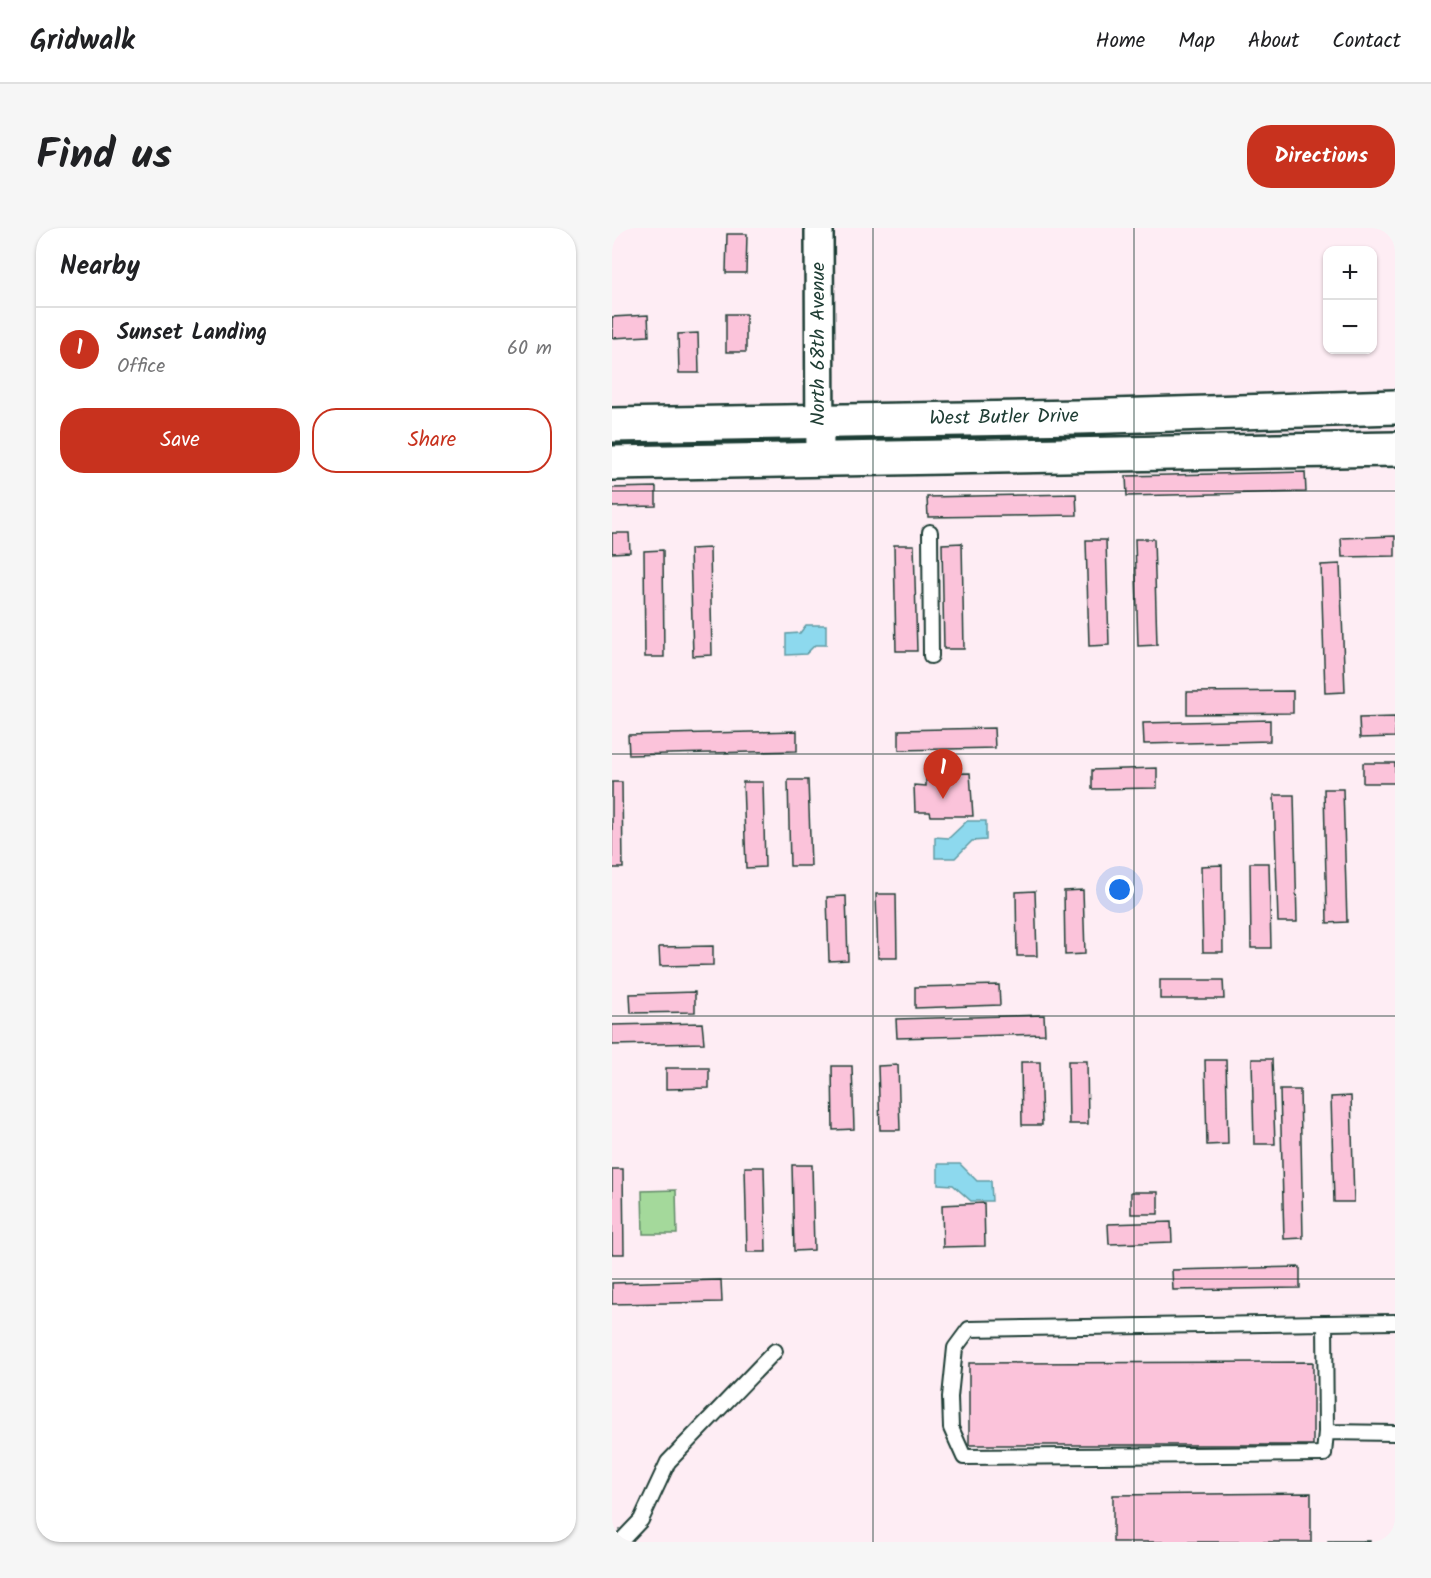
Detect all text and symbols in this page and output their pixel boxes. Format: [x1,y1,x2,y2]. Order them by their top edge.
text: Gridwalk [30,19,135,64]
text: Home [1096,25,1145,58]
text: Map [1178,25,1215,58]
text: About [1248,25,1299,58]
text: Contact [1332,25,1401,58]
text: Find us [36,123,172,190]
button: Directions [1247,125,1395,188]
text: Nearby [60,246,140,288]
map controls [1323,246,1377,354]
button: + [1323,246,1377,300]
street label: North 68th Avenue [803,262,835,426]
button: − [1323,300,1377,354]
text: Sunset Landing [117,316,267,351]
text: 1 [76,333,83,365]
text: 60 m [507,333,552,365]
text: Office [117,351,165,383]
street label: West Butler Drive [929,401,1079,435]
button: Save [60,408,300,473]
button: Share [312,408,552,473]
pin: 1 [924,750,962,799]
your location [1105,875,1134,904]

